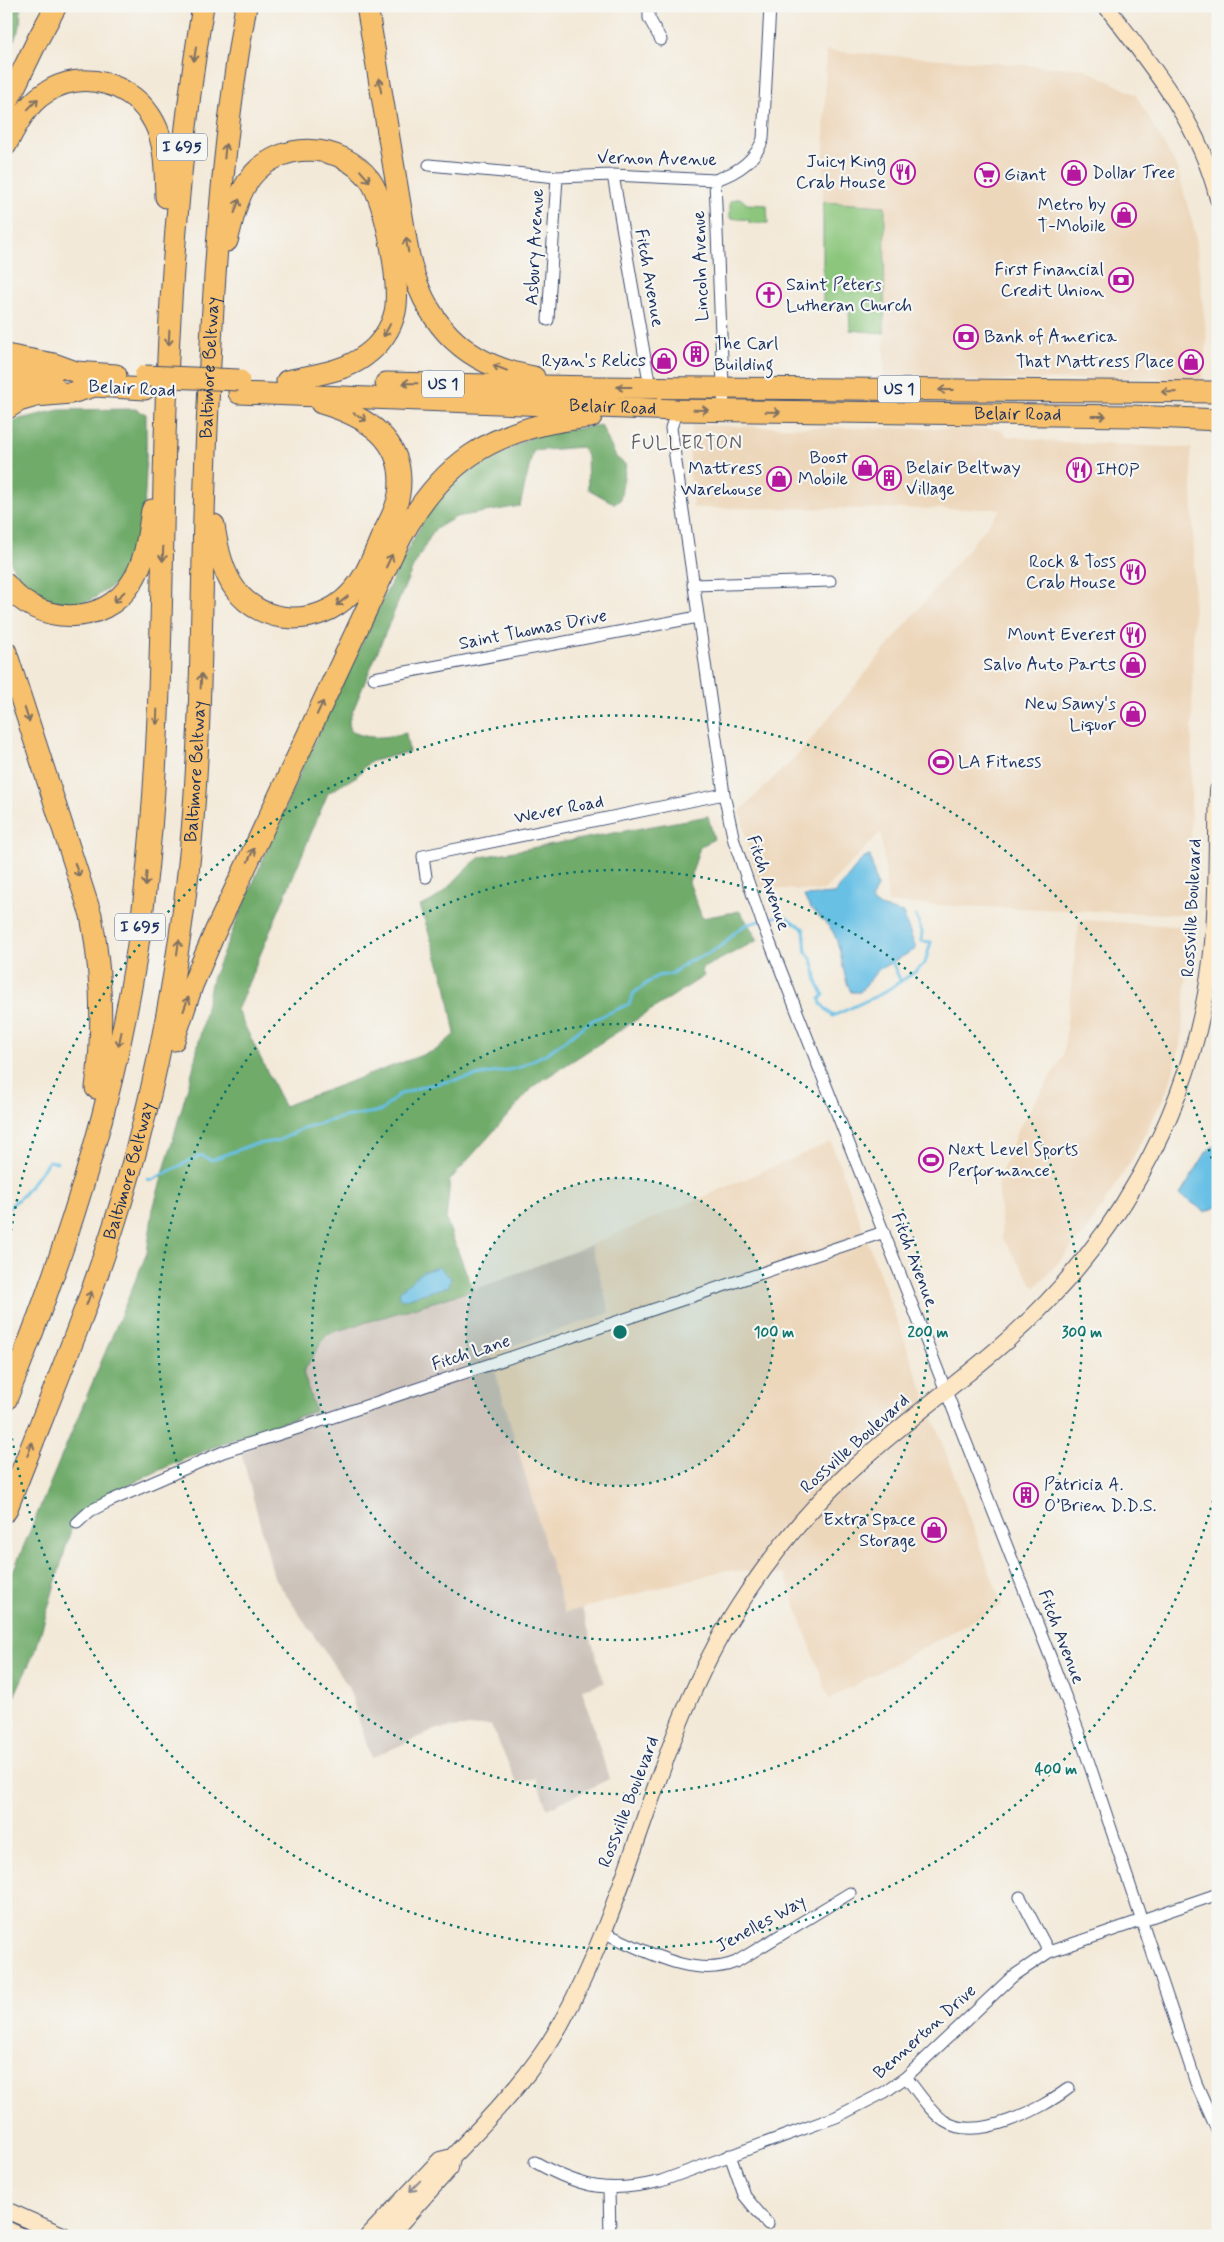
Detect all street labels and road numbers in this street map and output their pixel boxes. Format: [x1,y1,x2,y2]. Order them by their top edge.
road number: I 695 [157,134,207,160]
street label: Vernon Avenue [597,146,717,172]
street label: Asbury Avenue [520,188,550,306]
street label: Lincoln Avenue [687,210,715,322]
street label: Fitch Avenue [629,227,669,329]
street label: Baltimore Beltway [195,296,226,439]
road number: US 1 [422,370,464,398]
street label: Belair Road [88,375,176,403]
road number: US 1 [878,376,920,402]
street label: Belair Road [569,394,657,421]
street label: Belair Road [974,402,1061,427]
street label: Saint Thomas Drive [457,604,609,656]
street label: Baltimore Beltway [179,700,212,843]
street label: Wever Road [512,790,606,830]
street label: Fitch Avenue [741,832,796,934]
street label: Rossville Boulevard [1176,838,1208,978]
road number: I 695 [115,914,165,940]
street label: Baltimore Beltway [98,1100,160,1243]
street label: Fitch Avenue [885,1209,943,1311]
street label: Fitch Lane [429,1329,513,1377]
street label: Rossville Boulevard [795,1389,915,1499]
street label: Fitch Avenue [1032,1586,1090,1688]
street label: Rossville Boulevard [593,1733,665,1871]
street label: Jenelles Way [712,1889,810,1959]
street label: Bennerton Drive [868,1979,982,2085]

